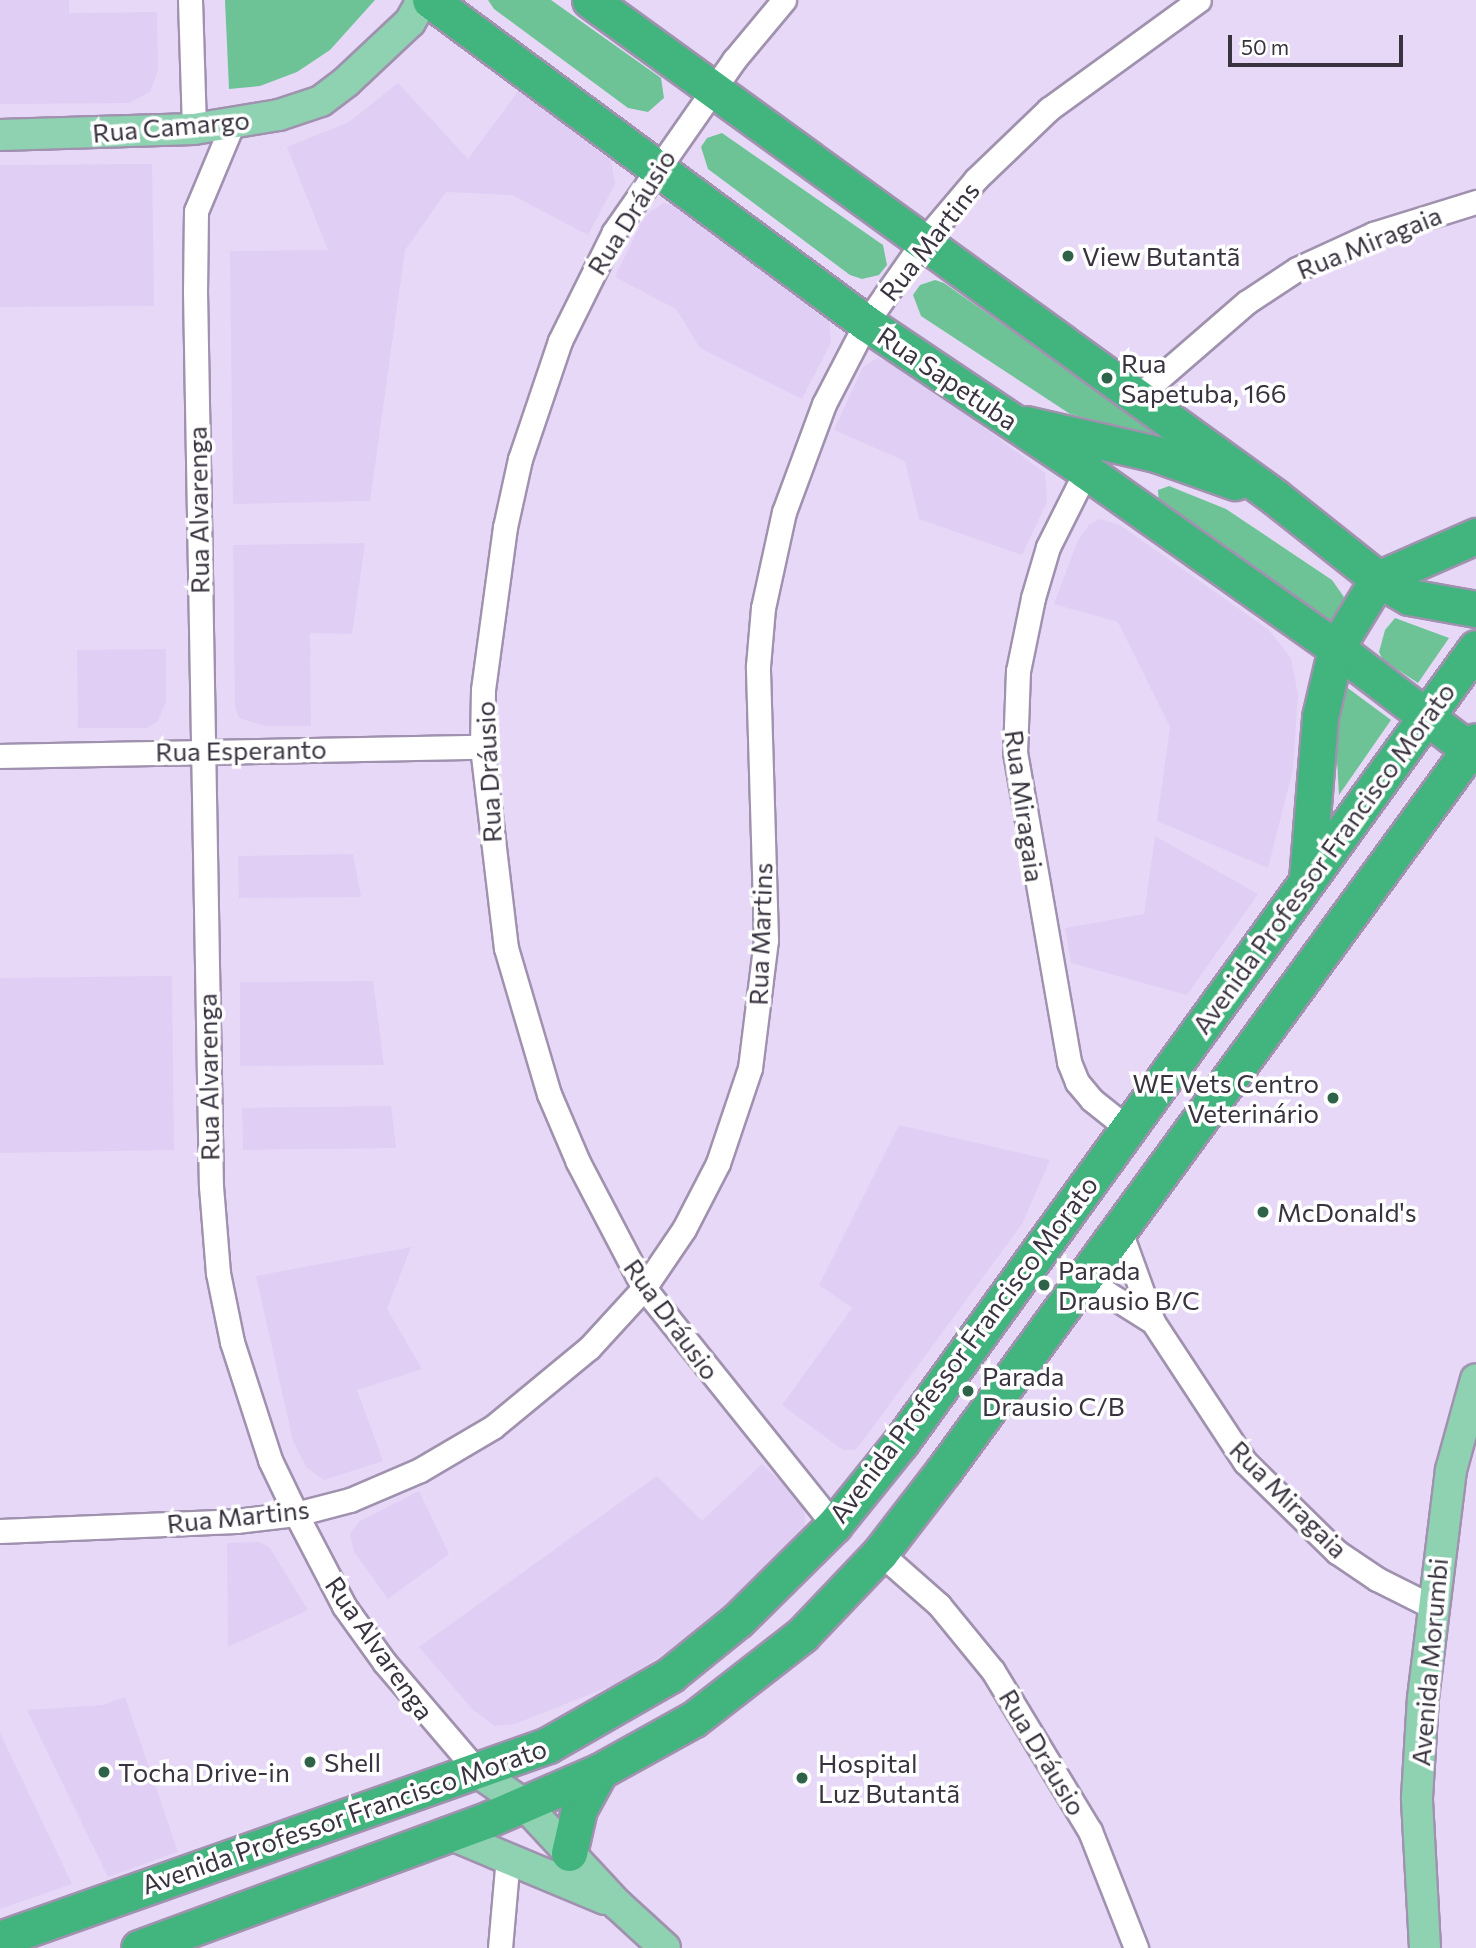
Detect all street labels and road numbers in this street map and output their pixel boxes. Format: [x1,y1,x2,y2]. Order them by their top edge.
street label: Rua Camargo [91,104,251,148]
street label: Rua Dráusio [580,144,682,280]
street label: Rua Martins [873,175,985,307]
street label: Rua Miragaia [1292,199,1446,285]
street label: Rua Sapetuba [872,320,1024,436]
street label: Rua Alvarenga [181,426,215,594]
street label: Avenida Professor Francisco Morato [1185,676,1461,1040]
street label: Rua Dráusio [469,700,507,844]
street label: Rua Miragaia [999,728,1051,884]
street label: Rua Esperanto [155,733,327,767]
street label: Rua Martins [742,862,778,1006]
street label: Rua Alvarenga [191,993,225,1161]
street label: Avenida Professor Francisco Morato [822,1169,1104,1529]
street label: Rua Dráusio [618,1253,726,1385]
street label: Rua Miragaia [1224,1434,1354,1564]
street label: Rua Martins [165,1493,311,1539]
street label: Avenida Morumbi [1404,1557,1454,1767]
street label: Rua Alvarenga [319,1570,441,1726]
street label: Rua Dráusio [993,1683,1093,1821]
street label: Avenida Professor Francisco Morato [137,1732,551,1900]

